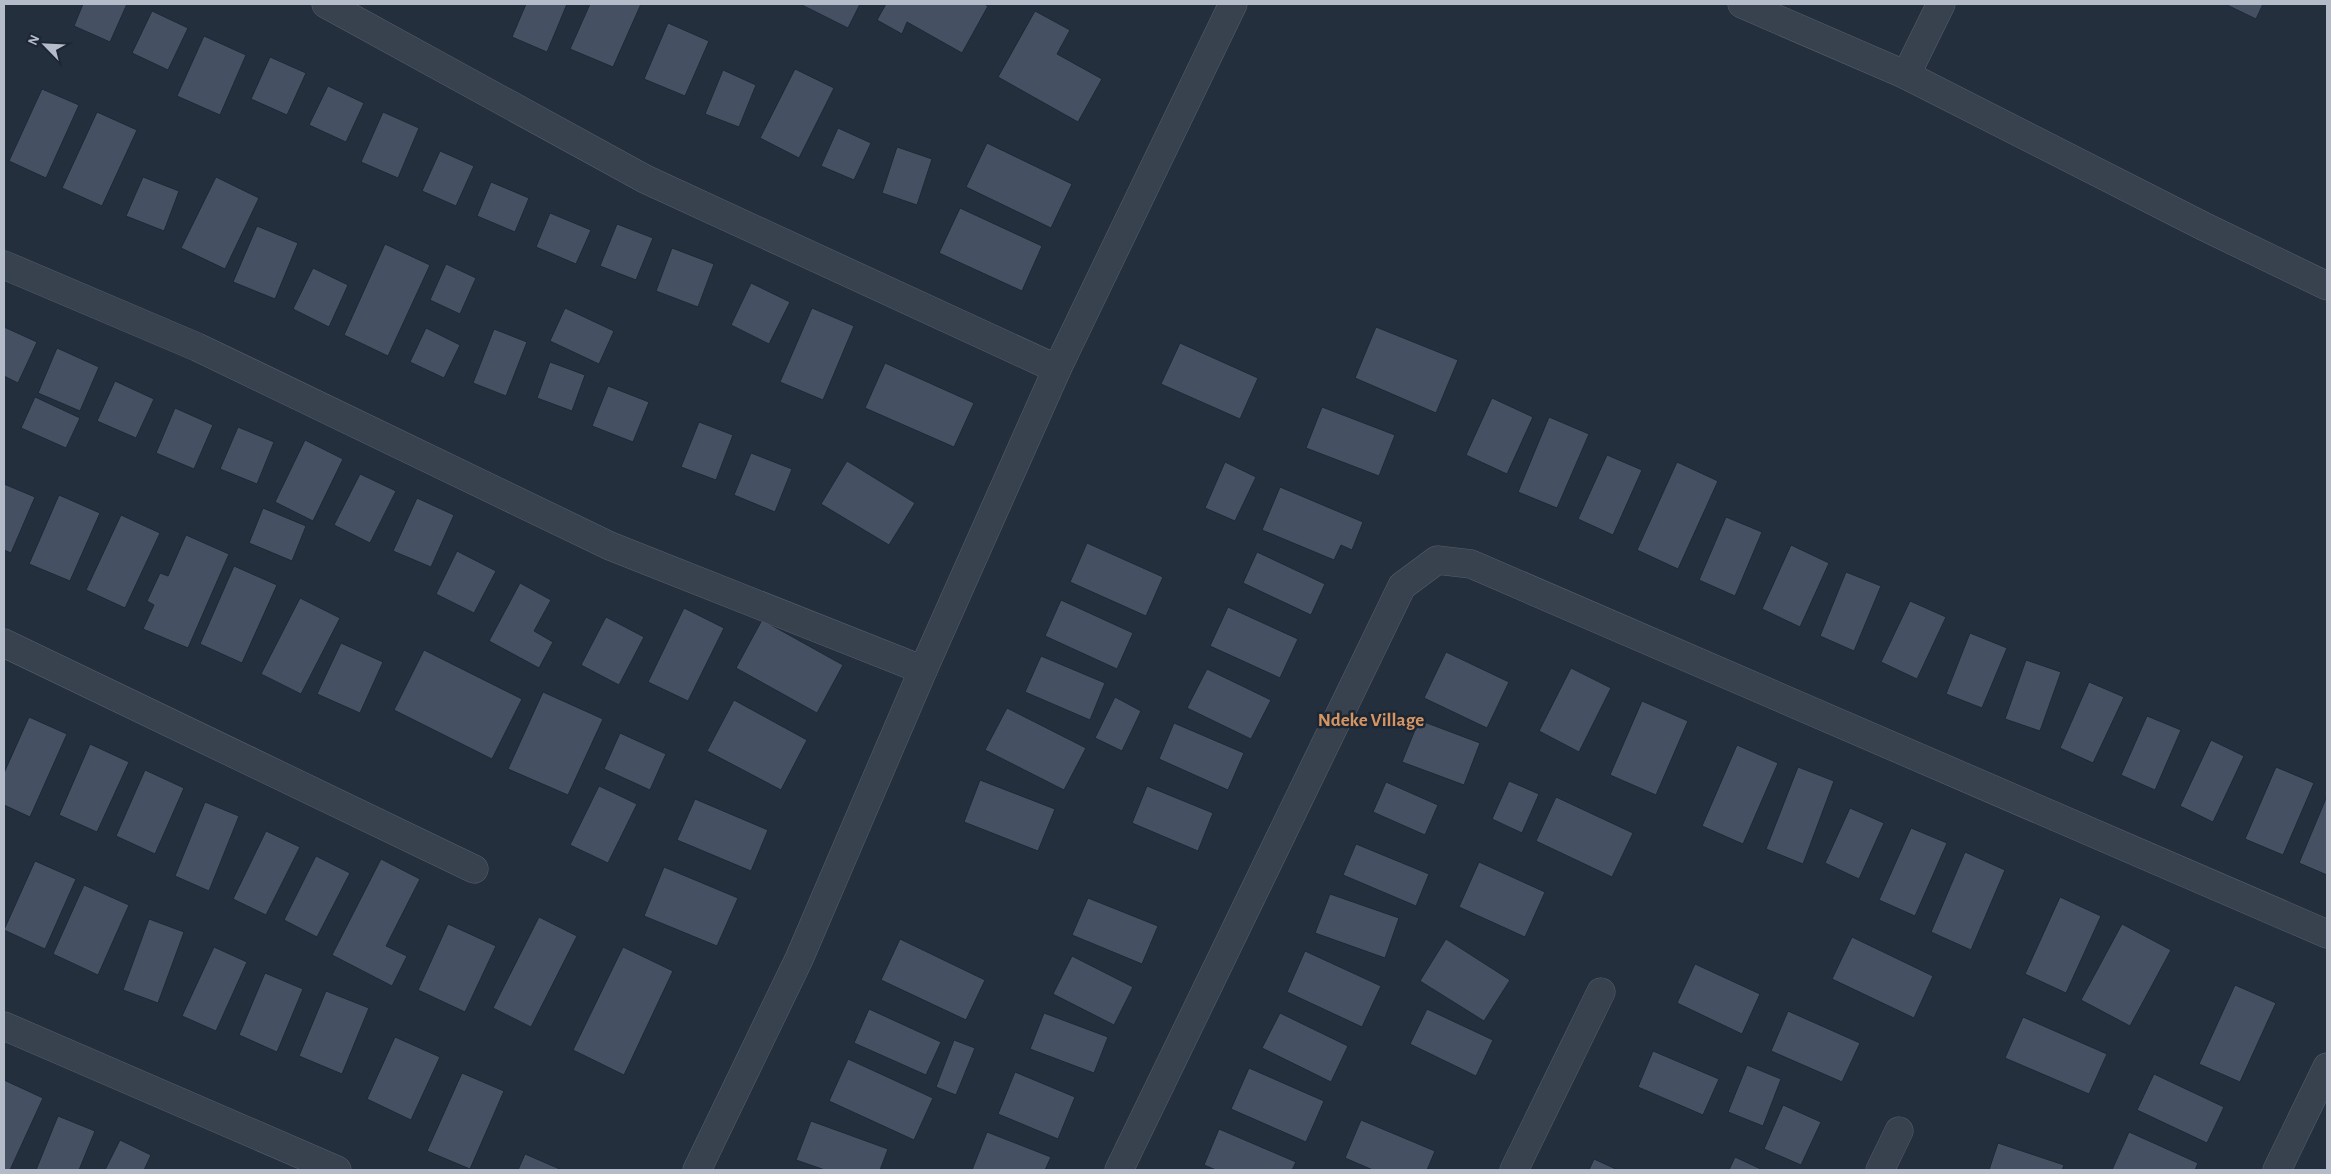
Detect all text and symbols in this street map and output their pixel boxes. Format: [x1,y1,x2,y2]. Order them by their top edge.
north arrow [20,20,70,70]
text: N [26,33,42,47]
district label: Ndeke Village [1318,711,1424,730]

